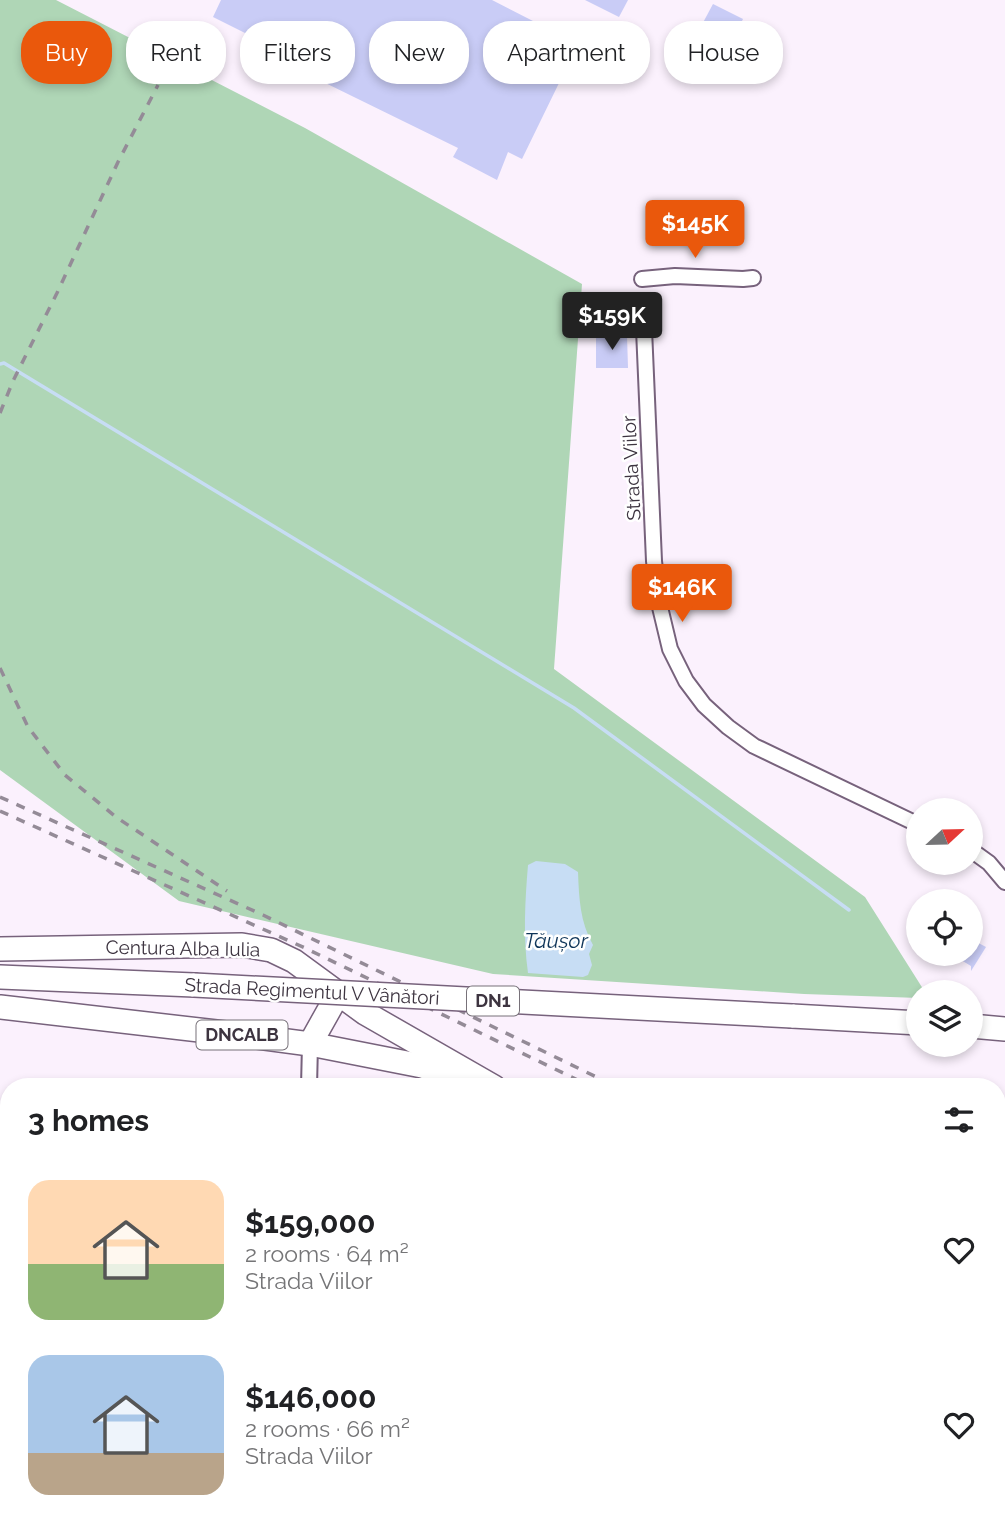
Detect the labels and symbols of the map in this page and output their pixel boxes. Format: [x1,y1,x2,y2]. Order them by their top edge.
pin: $145K [646,201,744,260]
pin: $159K [563,292,661,352]
street label: Strada Viilor [617,414,645,521]
pin: $146K [633,564,731,624]
north arrow [906,798,984,875]
water label: Tăușor [524,928,589,953]
street label: Centura Alba Iulia [105,936,261,960]
street label: Strada Regimentul V Vânători [184,973,440,1009]
road number: DN1 [467,986,519,1016]
road number: DNCALB [196,1020,288,1050]

